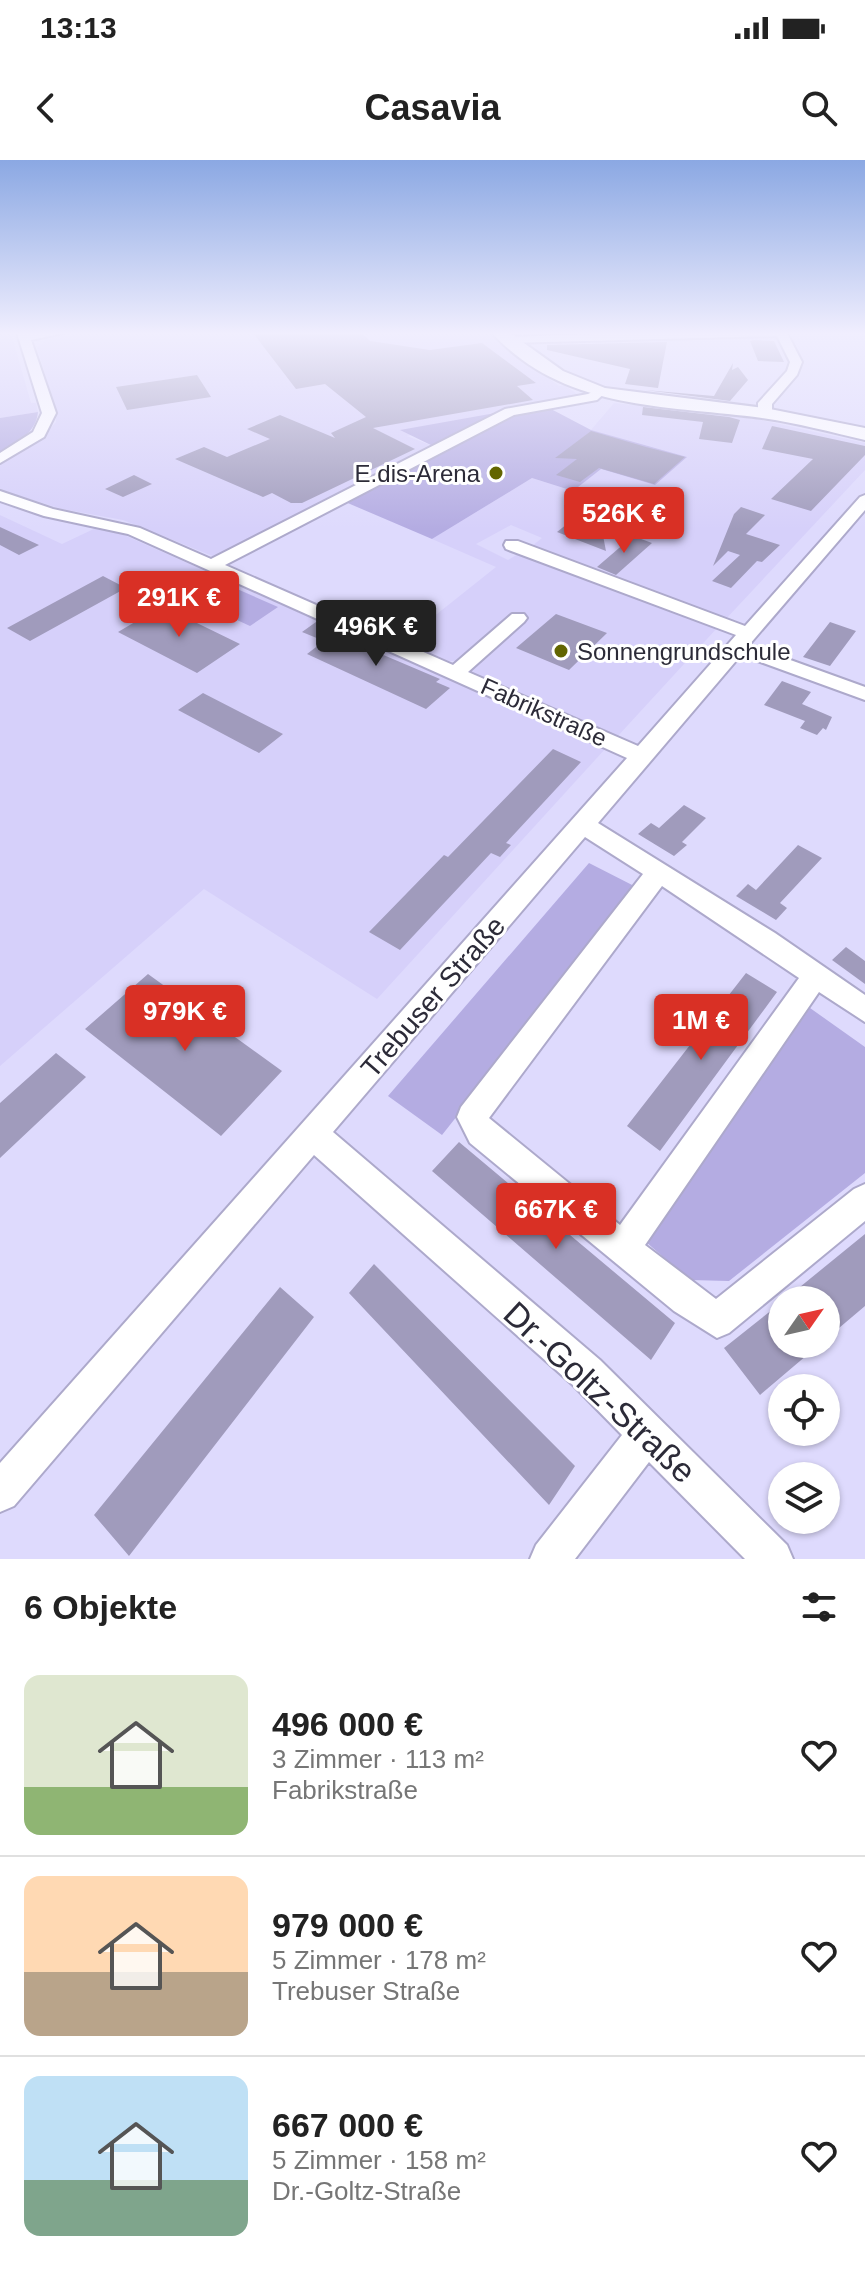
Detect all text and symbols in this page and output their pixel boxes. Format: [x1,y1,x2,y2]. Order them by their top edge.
text: 13:13 [40,11,117,44]
icon: back [24,86,68,130]
icon: search [797,86,841,130]
text: Casavia [364,87,501,128]
place label: E.dis-Arena [355,460,481,487]
marker: E.dis-Arena [487,464,505,482]
pin: 526K € [559,487,689,555]
text: 526K € [582,498,666,528]
pin: 291K € [114,571,244,639]
text: 291K € [137,582,221,612]
pin: 496K € [311,600,441,668]
text: 496K € [334,611,418,641]
place label: Sonnengrundschule [577,638,791,665]
marker: Sonnengrundschule [552,642,570,660]
street label: Fabrikstraße [477,672,611,752]
street label: Trebuser Straße [355,910,511,1084]
pin: 979K € [120,985,250,1053]
pin: 1M € [654,994,748,1062]
text: 979K € [143,996,227,1026]
text: 1M € [672,1005,730,1035]
pin: 667K € [491,1183,621,1251]
text: 667K € [514,1194,598,1224]
north arrow [768,1286,840,1358]
map controls [768,1286,840,1534]
street label: Dr.-Goltz-Straße [497,1294,703,1490]
button: locate [768,1374,840,1446]
button: layers [768,1462,840,1534]
icon: filters [797,1585,841,1629]
text: 6 Objekte [24,1588,177,1626]
text: 496 000 € [272,1705,423,1743]
icon: home [88,1707,184,1803]
icon: heart [797,1733,841,1777]
text: 3 Zimmer · 113 m² [272,1744,484,1774]
text: Fabrikstraße [272,1775,418,1805]
text: 979 000 € [272,1906,423,1944]
icon: home [88,1908,184,2004]
icon: heart [797,1934,841,1978]
text: 5 Zimmer · 178 m² [272,1945,486,1975]
text: Trebuser Straße [272,1976,460,2006]
text: 667 000 € [272,2106,423,2144]
icon: home [88,2108,184,2204]
icon: heart [797,2134,841,2178]
text: 5 Zimmer · 158 m² [272,2145,486,2175]
text: Dr.-Goltz-Straße [272,2176,461,2206]

